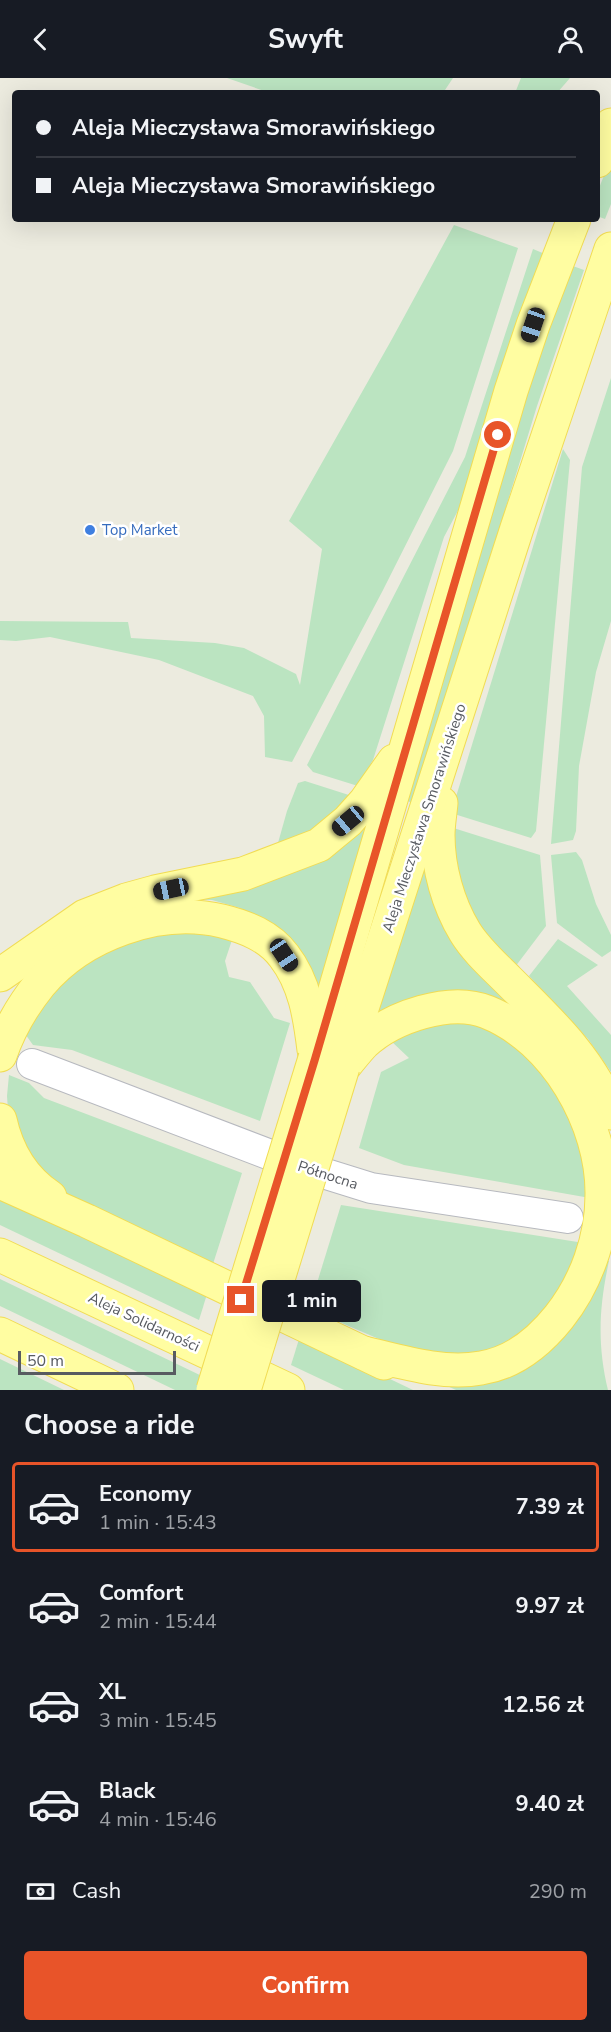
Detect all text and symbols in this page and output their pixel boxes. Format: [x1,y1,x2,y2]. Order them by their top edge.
text: Swyft [268,21,343,58]
icon: back [24,23,57,56]
icon: person [554,23,587,56]
text: Aleja Mieczysława Smorawińskiego [72,113,435,143]
text: Aleja Mieczysława Smorawińskiego [72,171,435,201]
car [519,305,547,345]
route start [484,421,511,448]
place label: Top Market [102,520,178,540]
marker: Top Market [83,523,97,537]
street label: Aleja Mieczysława Smorawińskiego [377,701,471,935]
car [328,803,368,839]
car [152,876,190,902]
car [266,935,302,975]
street label: Północna [295,1156,361,1194]
callout: 1 min [262,1279,361,1321]
route end [227,1286,254,1313]
street label: Aleja Solidarności [85,1287,203,1357]
text: 1 min [286,1287,337,1314]
scale bar [18,1348,176,1376]
text: 50 m [27,1350,64,1372]
text: Choose a ride [24,1407,195,1444]
text: Economy [99,1479,191,1509]
icon: car [27,1480,81,1534]
text: 7.39 zł [516,1492,584,1522]
text: 1 min · 15:43 [99,1509,217,1536]
text: Comfort [99,1578,183,1608]
icon: car [27,1579,81,1633]
text: 9.97 zł [516,1591,584,1621]
text: 2 min · 15:44 [99,1608,217,1635]
text: XL [99,1677,126,1707]
icon: car [27,1678,81,1732]
text: 12.56 zł [502,1690,584,1720]
text: 3 min · 15:45 [99,1707,217,1734]
text: Black [99,1776,155,1806]
icon: car [27,1777,81,1831]
text: 9.40 zł [516,1789,584,1819]
text: 4 min · 15:46 [99,1806,217,1833]
icon: cash [24,1875,57,1908]
text: Cash [72,1876,121,1906]
text: 290 m [529,1878,587,1905]
button: Confirm [24,1951,587,2020]

